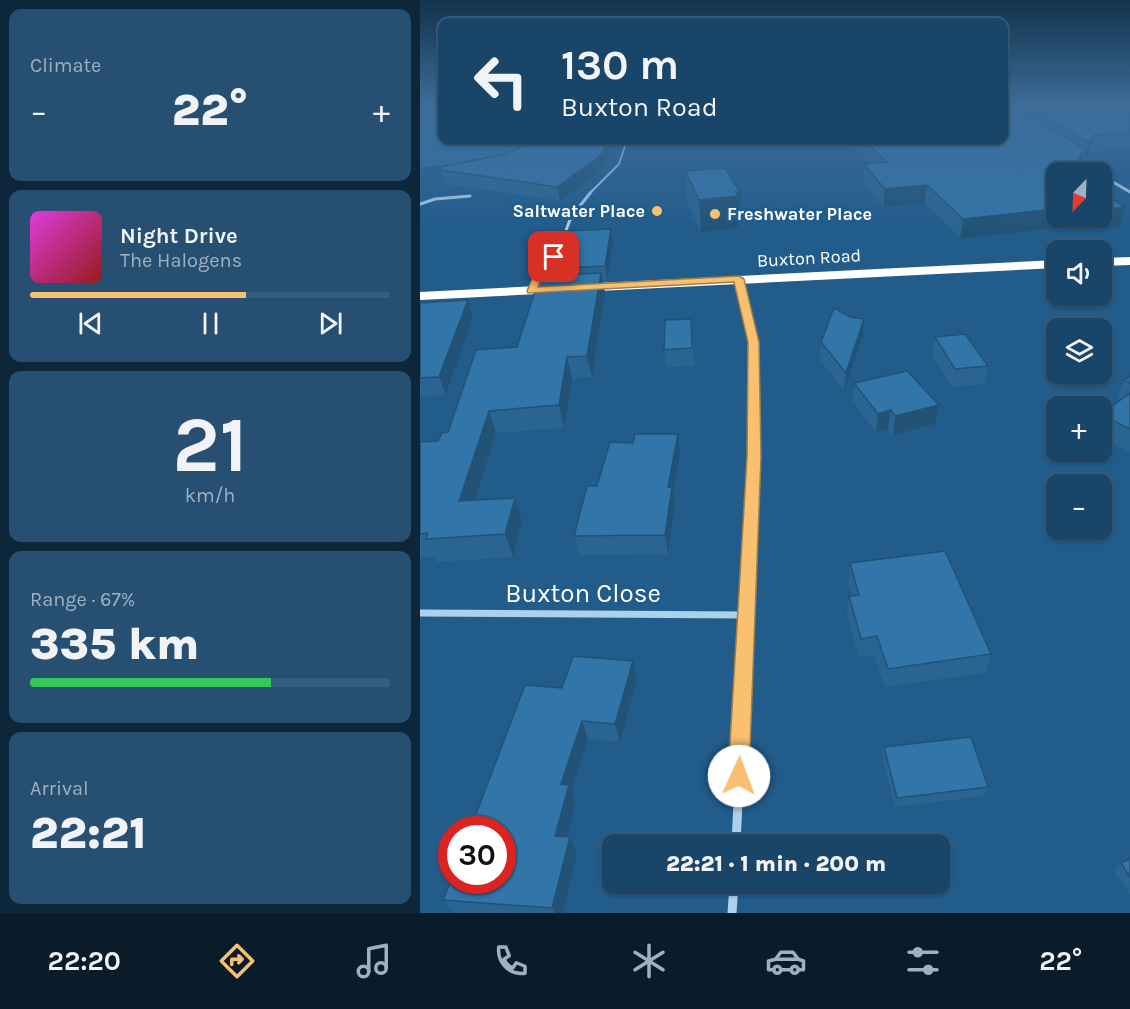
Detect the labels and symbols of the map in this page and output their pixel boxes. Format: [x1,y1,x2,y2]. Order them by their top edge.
north arrow [1046,162,1112,228]
place label: Saltwater Place [512,200,645,222]
place label: Freshwater Place [727,203,872,225]
marker: Saltwater Place [650,204,664,218]
marker: Freshwater Place [708,207,722,221]
pin [528,231,579,282]
street label: Buxton Road [756,244,862,272]
street label: Buxton Close [505,578,661,609]
position arrow [707,744,771,808]
speed limit sign: 30 [438,816,516,894]

